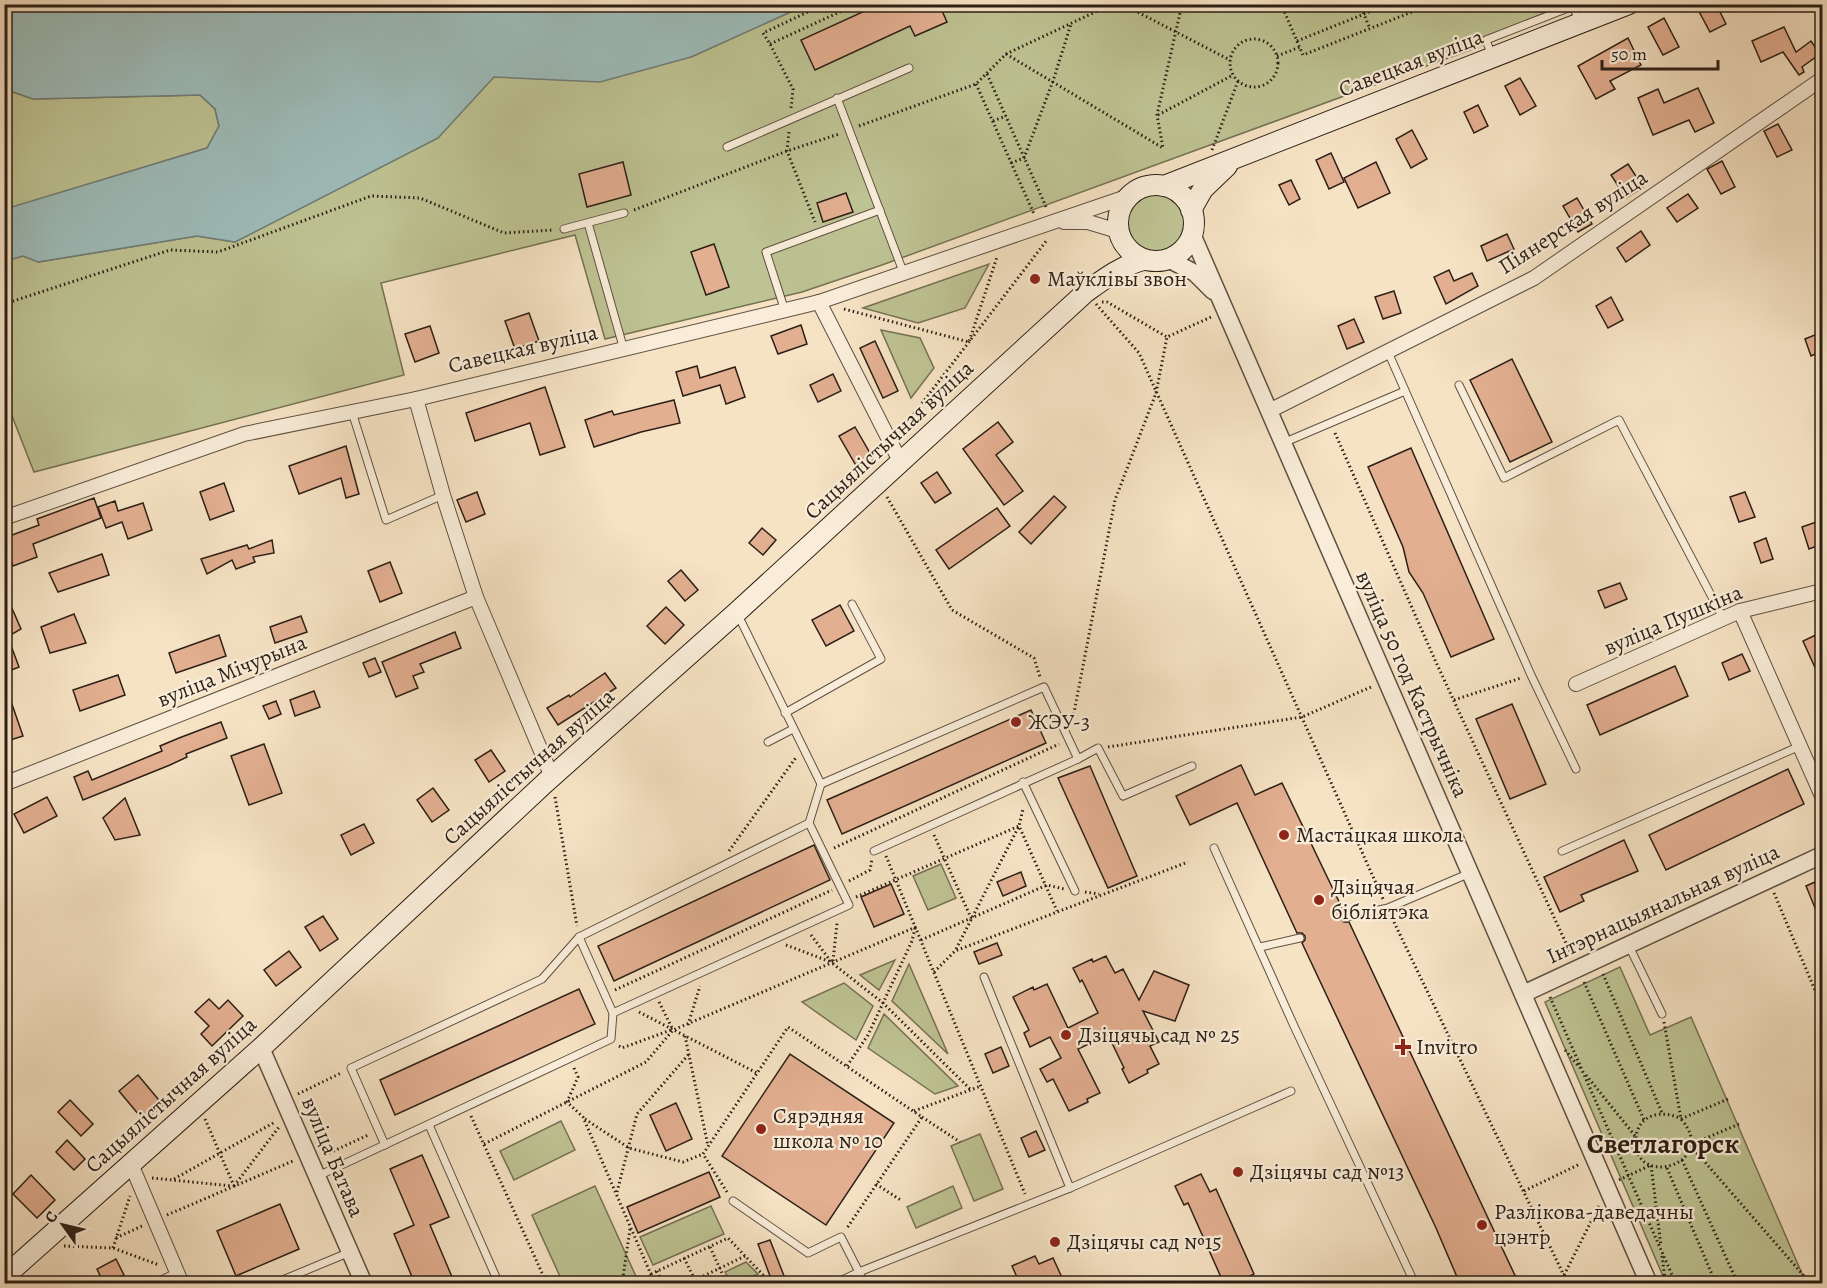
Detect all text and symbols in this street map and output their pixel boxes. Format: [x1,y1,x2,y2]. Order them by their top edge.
street label: Савецкая вуліца [1334,21,1488,104]
scale bar [1602,33,1718,71]
text: 50 m [1611,42,1647,66]
street label: Піянерская вуліца [1493,162,1654,281]
place label: Маўклівы звон [1047,264,1187,294]
marker: Маўклівы звон [1028,272,1042,286]
street label: Савецкая вуліца [445,317,602,381]
street label: Сацыялістычная вуліца [798,353,981,526]
street label: вуліца 50 год Кастрычніка [1348,566,1476,803]
street label: вуліца Пушкіна [1599,577,1748,663]
street label: вуліца Мічурына [153,627,312,715]
street label: Сацыялістычная вуліца [437,681,622,852]
place label: ЖЭУ-3 [1028,707,1090,737]
marker: ЖЭУ-3 [1009,715,1023,729]
place label: Мастацкая школа [1296,820,1464,850]
marker: Мастацкая школа [1277,828,1291,842]
street label: Інтэрнацыянальная вуліца [1542,836,1785,971]
place label: Дзіцячая бібліятэка [1331,872,1430,927]
marker: Дзіцячая бібліятэка [1312,893,1326,907]
street label: Сацыялістычная вуліца [79,1009,264,1180]
place label: Дзіцячы сад № 25 [1078,1020,1240,1050]
marker: Дзіцячы сад № 25 [1059,1028,1073,1042]
place label: Invitro [1416,1032,1478,1062]
marker: Invitro [1394,1038,1412,1056]
street label: вуліца Батава [294,1092,372,1223]
place label: Сярэдняя школа № 10 [773,1101,883,1156]
marker: Сярэдняя школа № 10 [754,1122,768,1136]
district label: Светлагорск [1587,1125,1739,1163]
place label: Дзіцячы сад №13 [1250,1157,1404,1187]
marker: Дзіцячы сад №13 [1231,1165,1245,1179]
north arrow [33,1195,93,1255]
place label: Разлікова-даведачны цэнтр [1494,1197,1694,1252]
text: С [40,1207,63,1227]
marker: Разлікова-даведачны цэнтр [1475,1218,1489,1232]
place label: Дзіцячы сад №15 [1067,1227,1222,1257]
marker: Дзіцячы сад №15 [1048,1235,1062,1249]

